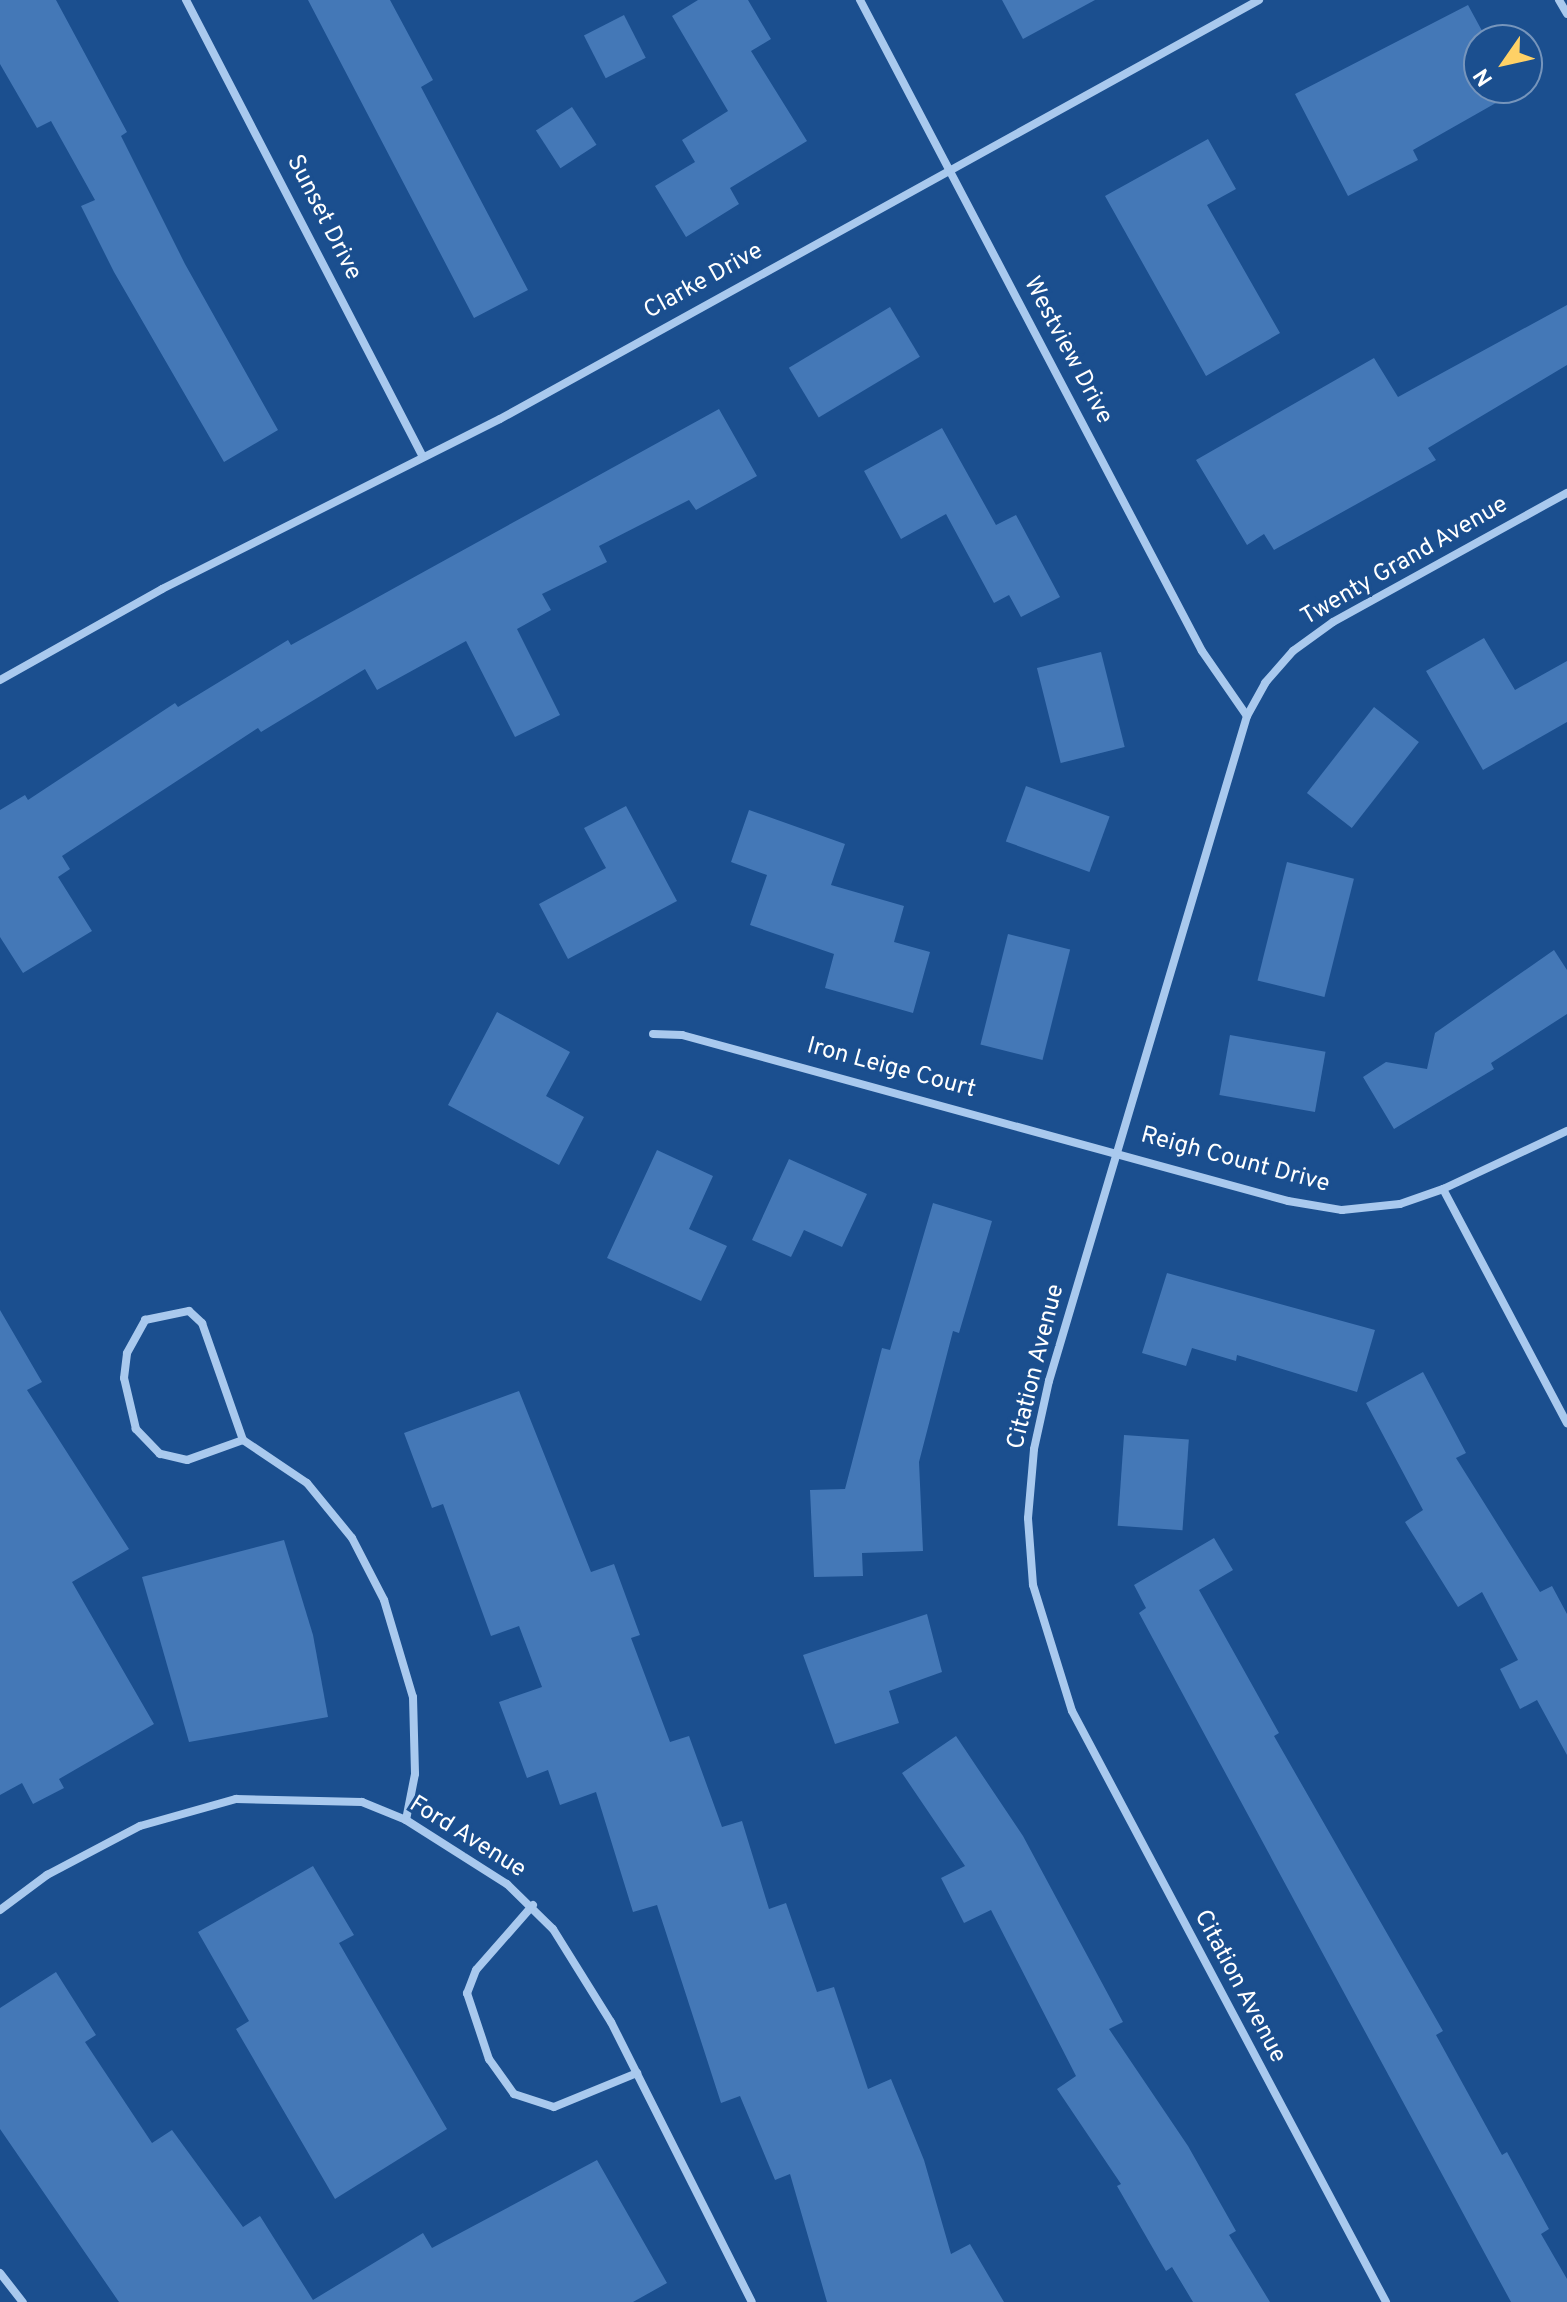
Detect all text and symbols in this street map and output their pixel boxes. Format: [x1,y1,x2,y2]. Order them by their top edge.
north arrow [1463,24,1543,104]
text: N [1469,62,1500,91]
street label: Sunset Drive [279,151,367,285]
street label: Clarke Drive [640,238,768,326]
street label: Westview Drive [1016,272,1118,430]
street label: Twenty Grand Avenue [1296,491,1514,633]
street label: Iron Leige Court [803,1033,979,1105]
street label: Reigh Count Drive [1137,1122,1333,1200]
street label: Citation Avenue [1002,1281,1072,1453]
street label: Ford Avenue [403,1791,531,1885]
street label: Citation Avenue [1186,1905,1292,2069]

